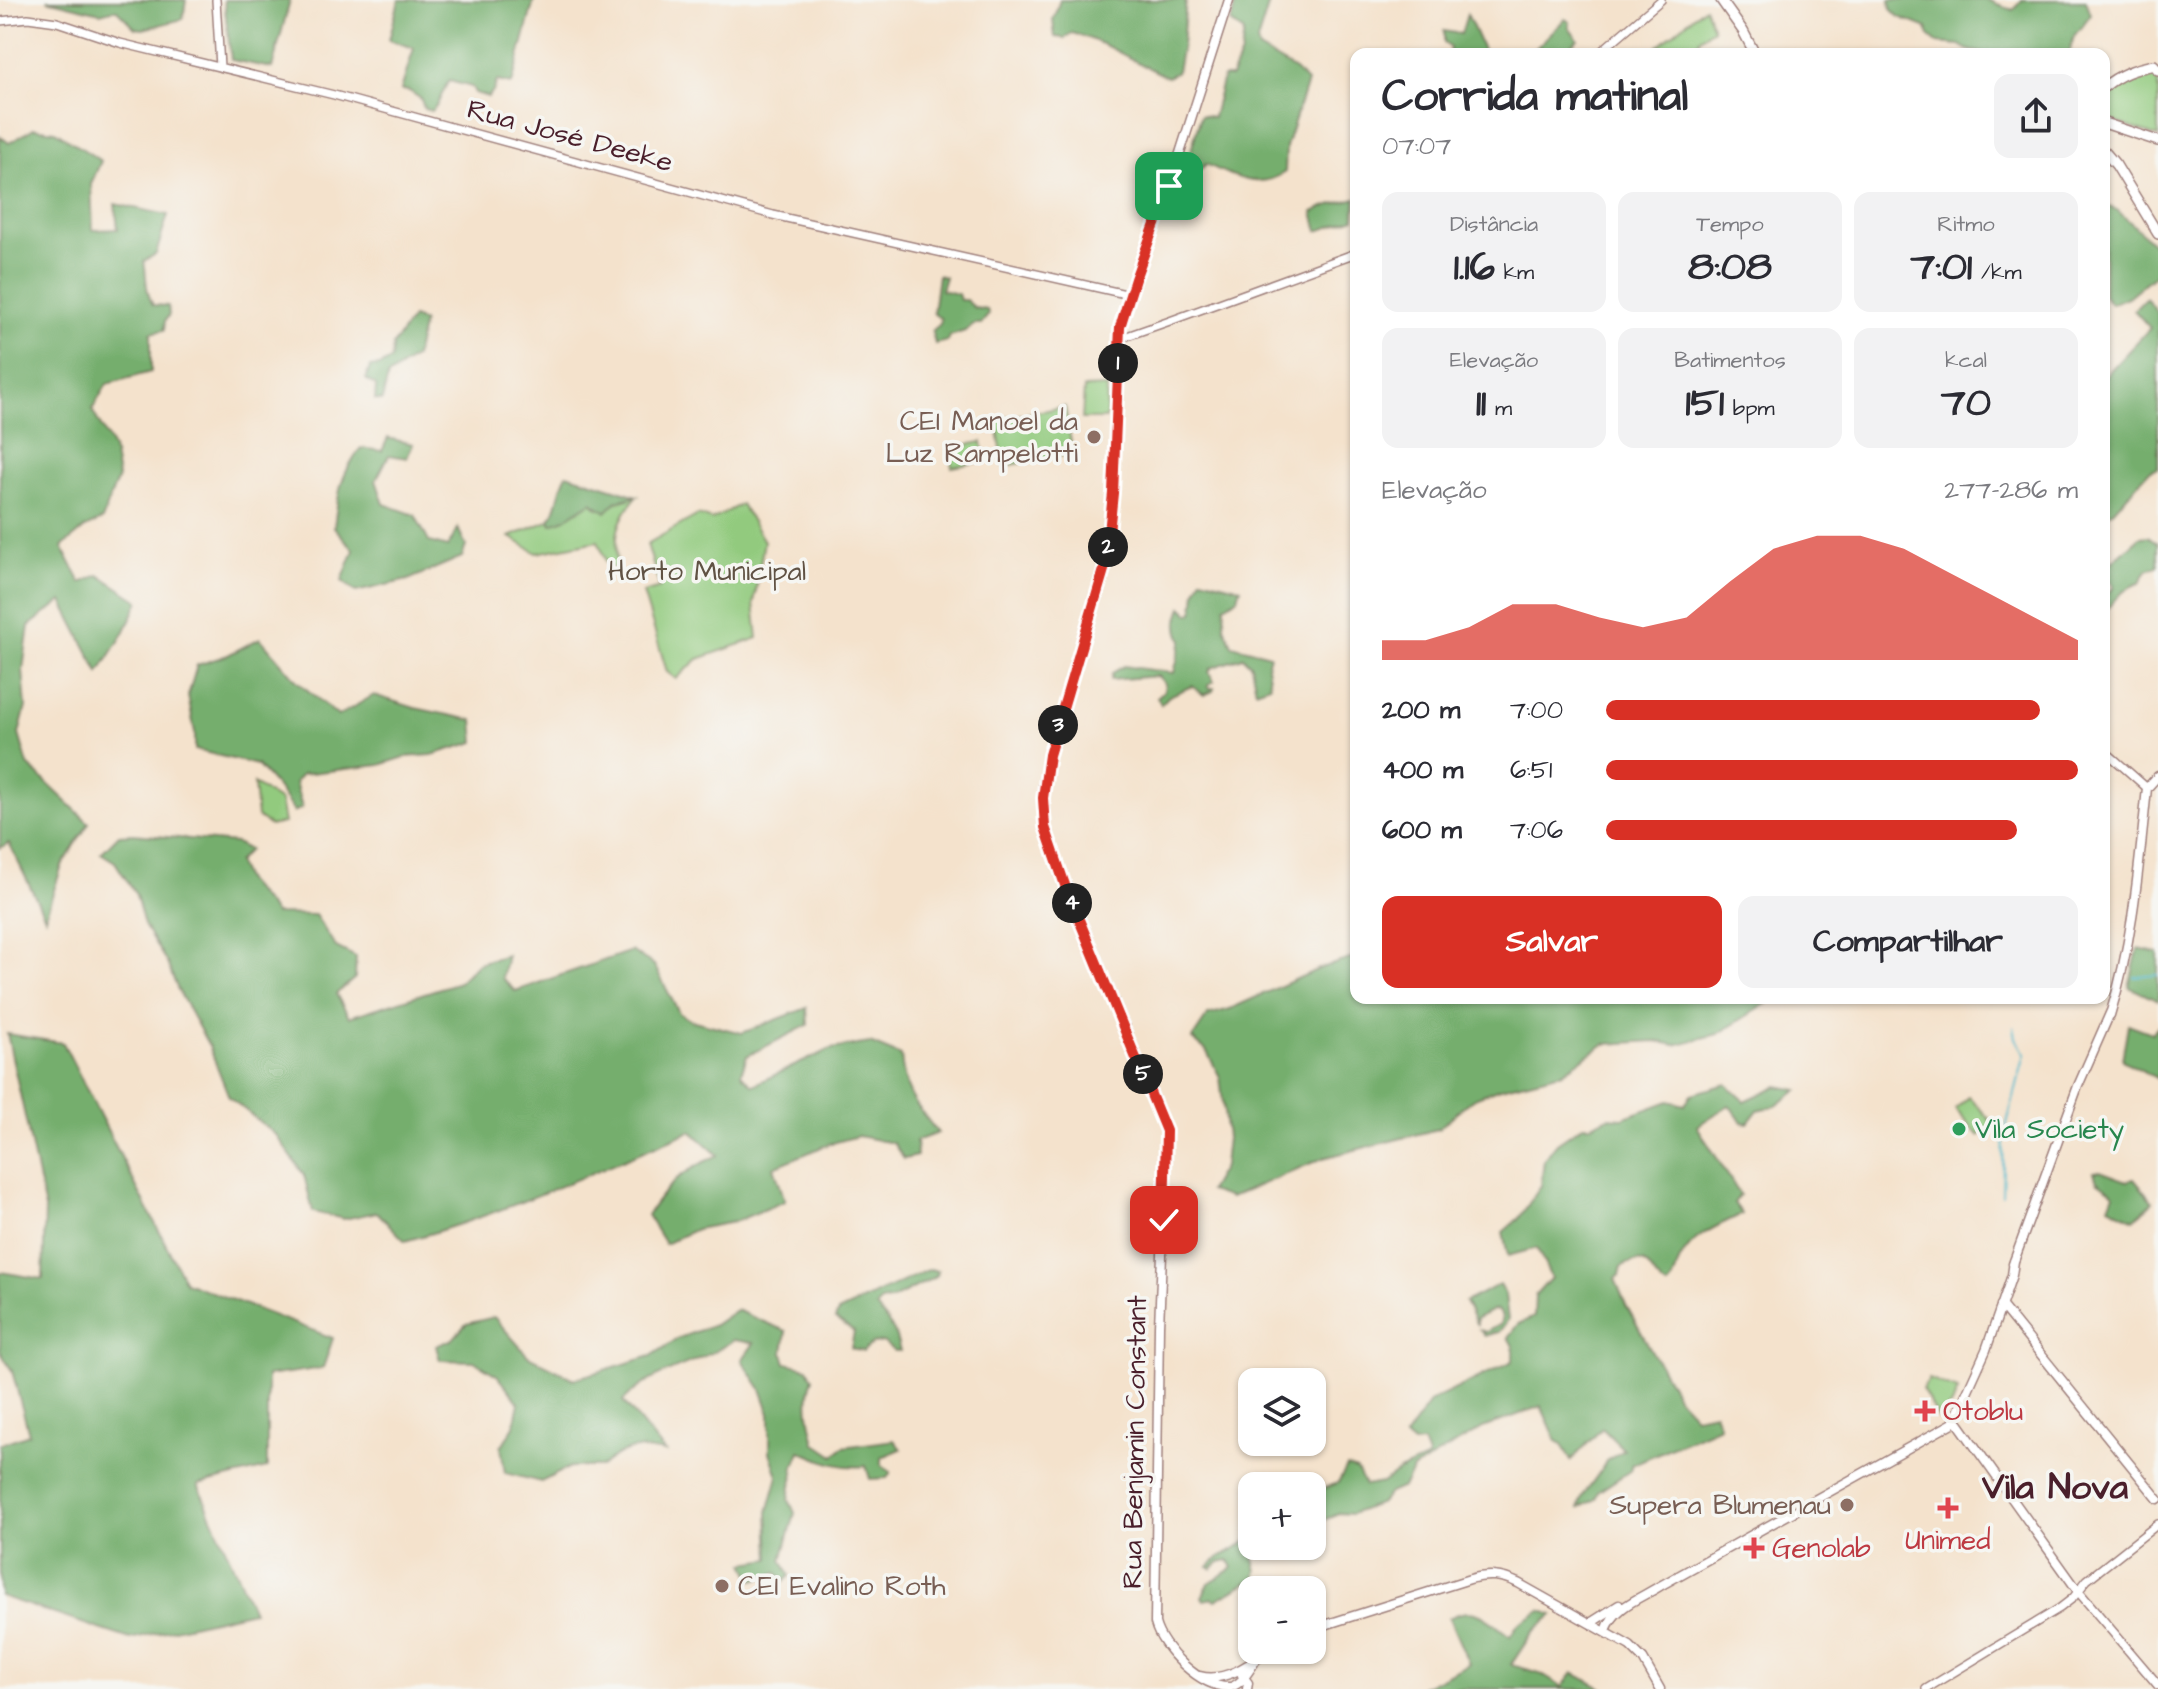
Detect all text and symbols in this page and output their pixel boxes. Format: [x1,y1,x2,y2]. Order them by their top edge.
text: Corrida matinal [1382,67,1688,128]
button: share [1994,74,2078,158]
street label: Rua José Deeke [463,90,677,182]
text: 07:07 [1382,128,1451,164]
pin [1135,152,1203,220]
icon: arrive [1147,164,1191,208]
text: Distância [1450,209,1538,240]
text: Tempo [1696,209,1764,240]
text: Ritmo [1937,209,1995,240]
text: 1.16 [1454,240,1495,295]
text: 8:08 [1688,240,1772,295]
text: 7:01 [1910,240,1972,295]
text: km [1495,257,1534,288]
text: /km [1972,257,2022,288]
pin: 1 [1098,343,1138,383]
text: Elevação [1450,345,1538,376]
text: Batimentos [1674,345,1786,376]
text: kcal [1945,345,1987,376]
text: 1 [1117,347,1119,378]
text: 11 [1476,376,1486,431]
text: 151 [1685,376,1724,431]
text: 70 [1941,376,1991,431]
text: m [1486,393,1512,424]
text: bpm [1724,393,1775,424]
place label: CEI Manoel da Luz Rampelotti [886,402,1078,473]
marker: CEI Manoel da Luz Rampelotti [1085,428,1103,446]
text: Elevação [1382,472,1487,508]
text: 277–286 m [1944,472,2078,508]
pin: 2 [1088,527,1128,567]
text: 2 [1102,531,1114,562]
park label: Horto Municipal [608,552,806,591]
text: 200 m [1382,692,1460,728]
text: 7:00 [1510,692,1563,728]
pin: 3 [1038,705,1078,745]
text: 3 [1052,709,1064,740]
text: 400 m [1382,752,1463,788]
text: 6:51 [1510,752,1552,788]
text: 600 m [1382,812,1462,848]
text: 7:06 [1510,812,1563,848]
pin: 4 [1052,883,1092,923]
text: 4 [1065,887,1079,918]
button: Salvar [1382,896,1722,988]
button: Compartilhar [1738,896,2078,988]
pin: 5 [1123,1054,1163,1094]
text: 5 [1135,1058,1151,1089]
place label: Vila Society [1975,1110,2124,1151]
marker: Vila Society [1950,1120,1968,1138]
pin [1130,1186,1198,1254]
icon: check [1142,1198,1186,1242]
street label: Rua Benjamin Constant [1113,1294,1157,1589]
map controls [1238,1368,1326,1664]
button: layers [1238,1368,1326,1456]
place label: Otoblu [1943,1392,2023,1431]
marker: Otoblu [1914,1400,1936,1422]
district label: Vila Nova [1981,1462,2129,1513]
button: + [1238,1472,1326,1560]
place label: Supera Blumenau [1609,1486,1831,1525]
marker: Supera Blumenau [1838,1496,1856,1514]
marker: Unimed [1937,1497,1959,1519]
place label: Unimed [1905,1521,1991,1560]
place label: Genolab [1772,1529,1871,1568]
marker: Genolab [1743,1537,1765,1559]
place label: CEI Evalino Roth [738,1567,946,1606]
button: − [1238,1576,1326,1664]
marker: CEI Evalino Roth [713,1577,731,1595]

